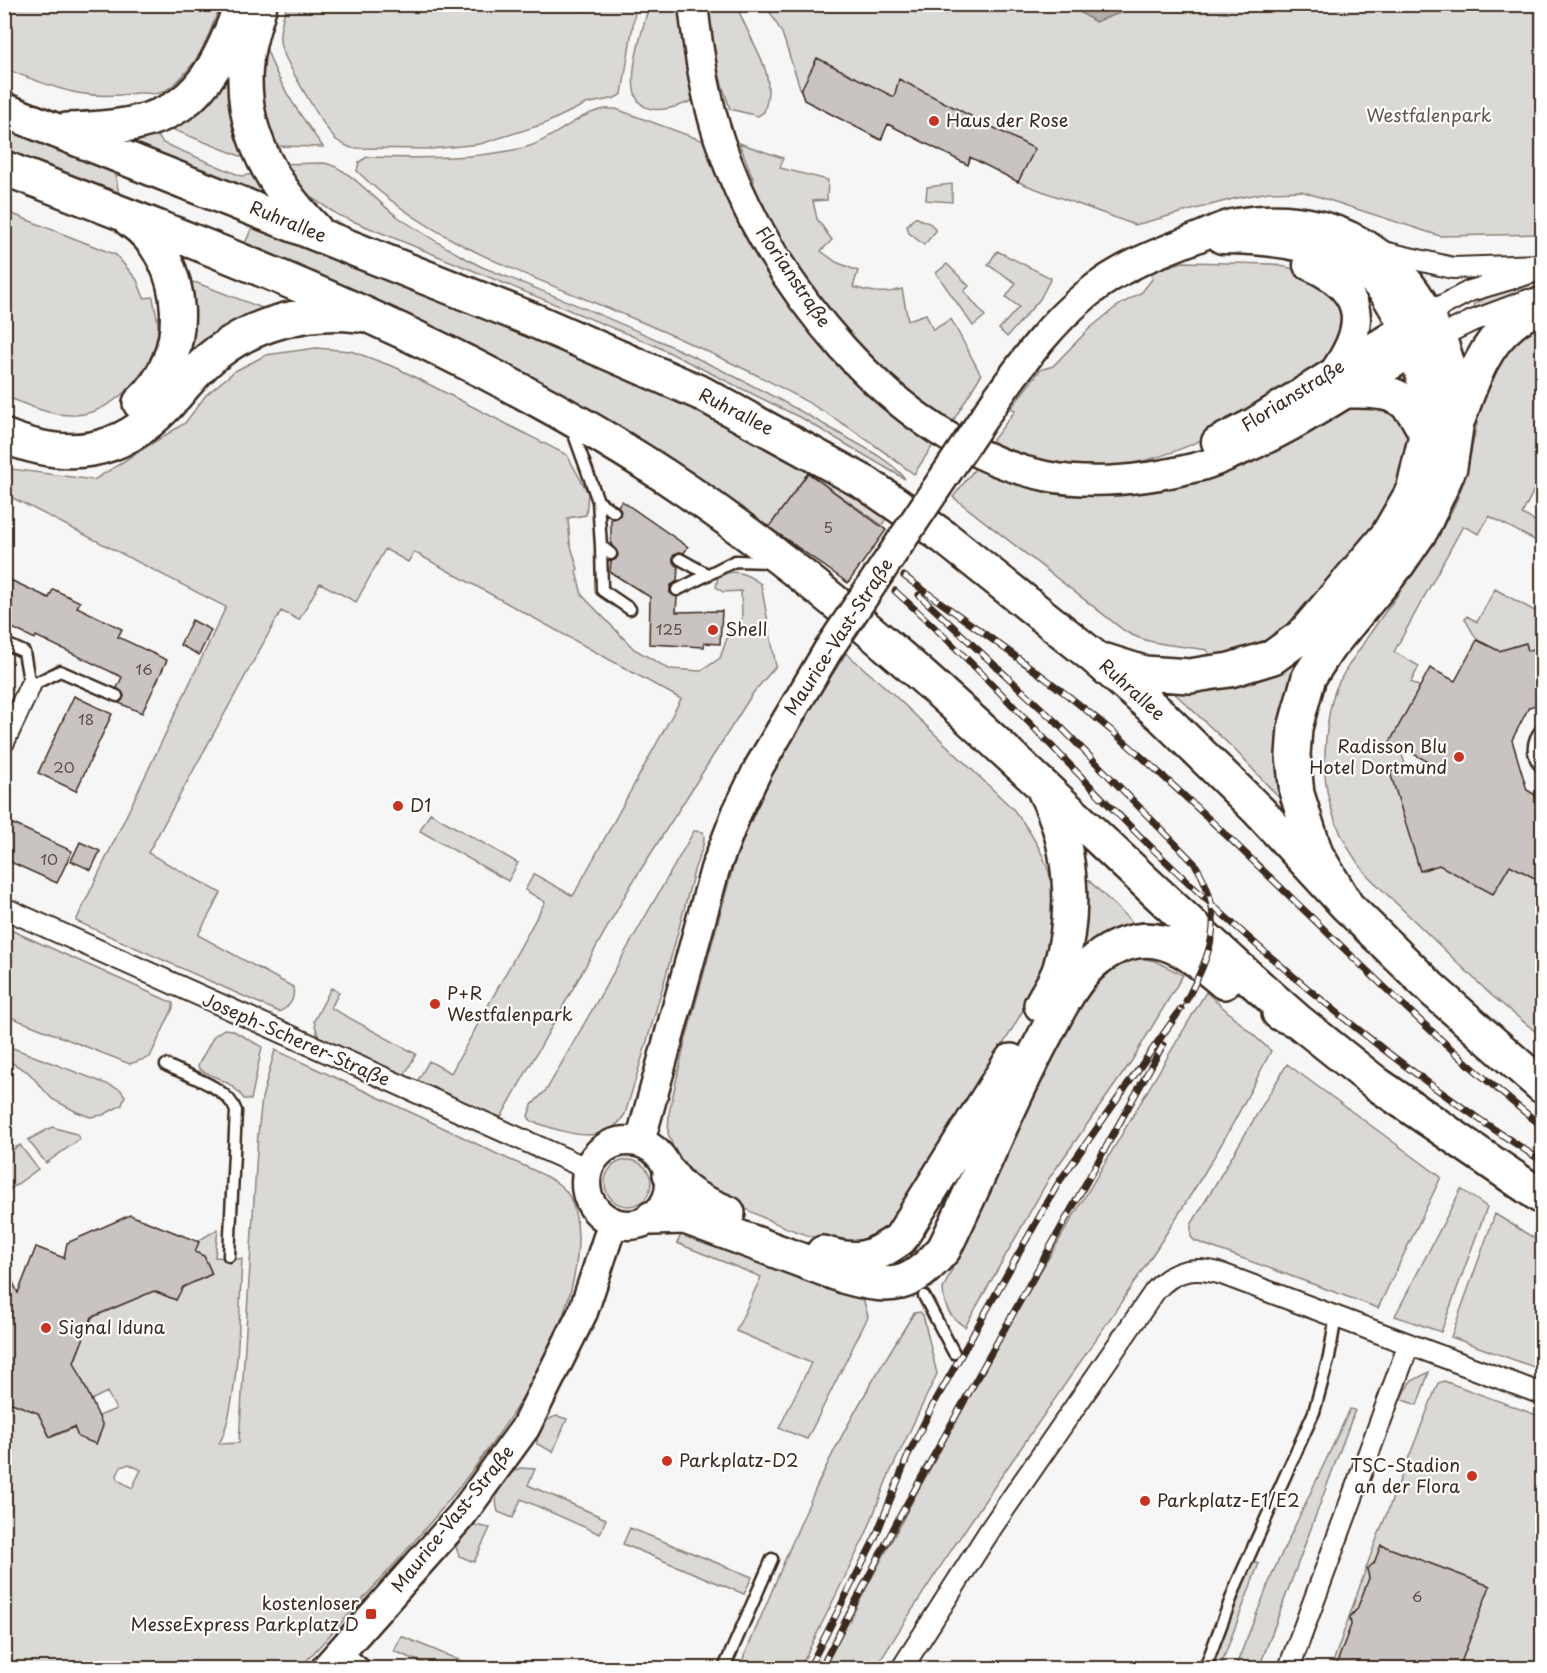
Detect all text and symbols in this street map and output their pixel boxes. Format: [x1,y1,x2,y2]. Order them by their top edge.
park label: Westfalenpark [1366,101,1492,128]
place label: Haus der Rose [946,106,1068,133]
marker: Haus der Rose [927,114,941,128]
street label: Ruhrallee [246,193,331,248]
street label: Florianstraße [750,220,838,332]
street label: Florianstraße [1235,352,1349,437]
street label: Ruhrallee [695,380,779,441]
house number: 5 [823,515,833,538]
street label: Maurice-Vast-Straße [777,552,899,720]
place label: Shell [725,615,767,642]
house number: 125 [656,617,682,640]
marker: Shell [706,623,720,637]
street label: Ruhrallee [1094,652,1172,726]
house number: 16 [135,657,153,680]
house number: 18 [78,707,94,730]
place label: Radisson Blu Hotel Dortmund [1309,732,1447,780]
marker: Radisson Blu Hotel Dortmund [1452,750,1466,764]
house number: 20 [53,755,75,778]
place label: D1 [410,791,431,818]
marker: D1 [391,799,405,813]
house number: 10 [40,847,58,870]
place label: P+R Westfalenpark [447,979,573,1027]
street label: Joseph-Scherer-Straße [199,985,395,1092]
marker: P+R Westfalenpark [428,997,442,1011]
place label: Signal Iduna [58,1313,166,1340]
marker: Signal Iduna [39,1321,53,1335]
street label: Maurice-Vast-Straße [384,1439,520,1597]
place label: Parkplatz-D2 [679,1446,799,1473]
place label: TSC-Stadion an der Flora [1350,1451,1460,1499]
marker: Parkplatz-D2 [660,1454,674,1468]
marker: TSC-Stadion an der Flora [1465,1469,1479,1483]
place label: Parkplatz-E1/E2 [1157,1486,1300,1513]
marker: Parkplatz-E1/E2 [1138,1494,1152,1508]
house number: 6 [1412,1584,1422,1607]
place label: kostenloser MesseExpress Parkplatz D [130,1589,360,1637]
marker: kostenloser MesseExpress Parkplatz D [364,1607,378,1621]

